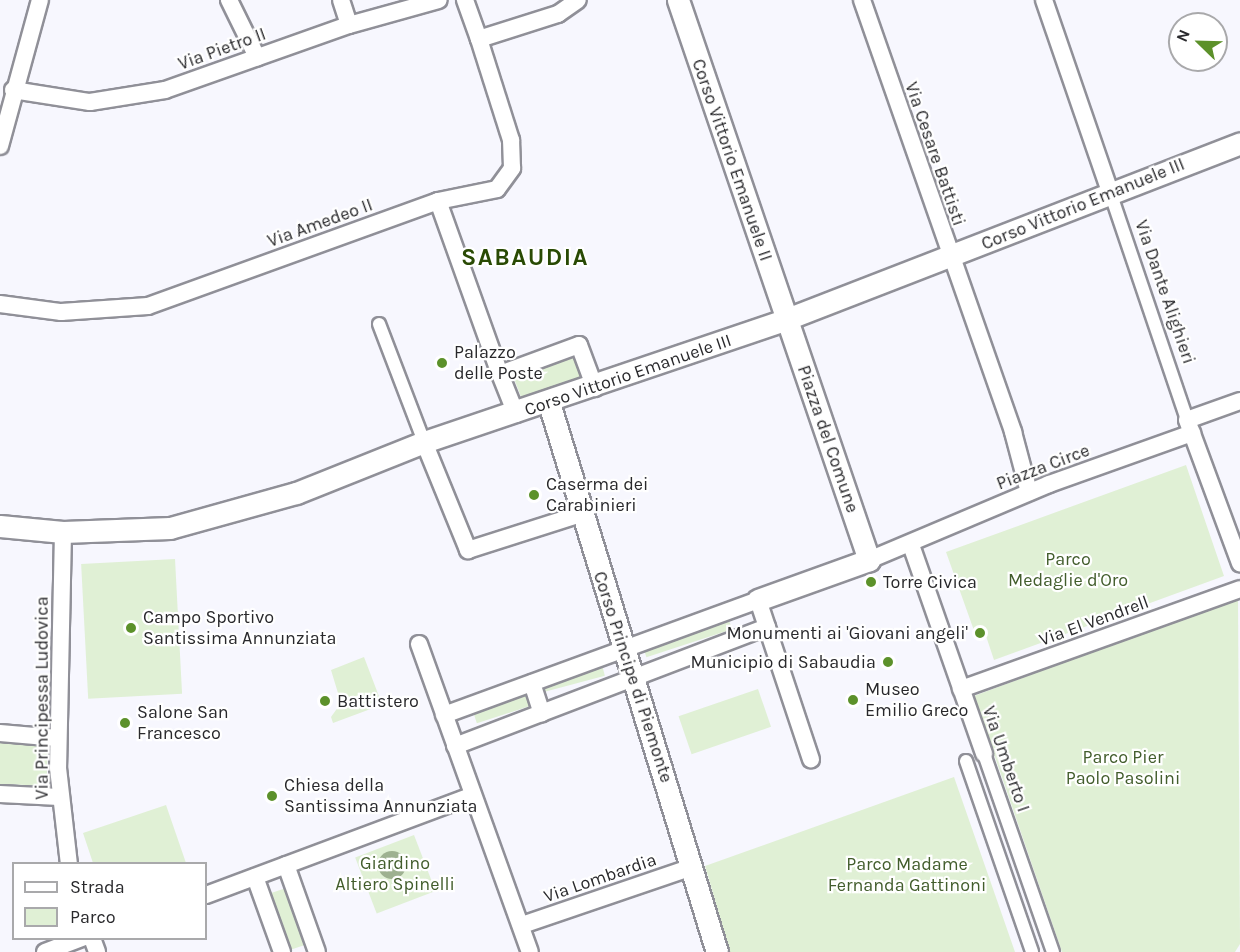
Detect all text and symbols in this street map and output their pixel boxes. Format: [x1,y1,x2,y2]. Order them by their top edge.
north arrow [1168,12,1228,72]
street label: Via Pietro II [175,23,269,75]
text: N [1172,27,1194,45]
street label: Corso Vittorio Emanuele II [687,56,777,264]
street label: Via Cesare Battisti [900,79,970,229]
street label: Corso Vittorio Emanuele III [978,153,1188,255]
street label: Via Amedeo II [265,194,375,252]
street label: Via Dante Alighieri [1130,217,1200,367]
district label: SABAUDIA [461,244,589,272]
street label: Corso Vittorio Emanuele III [522,329,734,421]
place label: Palazzo delle Poste [454,342,543,385]
marker: Palazzo delle Poste [435,356,449,370]
street label: Piazza del Comune [793,362,863,516]
street label: Piazza Circe [993,439,1093,495]
place label: Caserma dei Carabinieri [546,474,648,516]
marker: Caserma dei Carabinieri [527,488,541,502]
park label: Parco Medaglie d'Oro [1008,549,1128,592]
street label: Corso Principe di Piemonte [589,569,677,785]
place label: Torre Civica [883,571,977,593]
marker: Torre Civica [864,575,878,589]
street label: Via El Vendrell [1036,591,1152,651]
street label: Via Principessa Ludovica [31,596,53,800]
place label: Campo Sportivo Santissima Annunziata [143,607,336,650]
marker: Campo Sportivo Santissima Annunziata [124,621,138,635]
place label: Monumenti ai 'Giovani angeli' [727,622,968,644]
marker: Monumenti ai 'Giovani angeli' [973,626,987,640]
place label: Municipio di Sabaudia [690,651,876,673]
marker: Municipio di Sabaudia [881,655,895,669]
place label: Museo Emilio Greco [865,679,968,722]
place label: Battistero [337,690,419,712]
marker: Museo Emilio Greco [846,693,860,707]
marker: Battistero [318,694,332,708]
place label: Salone San Francesco [137,702,229,744]
street label: Via Umberto I [978,703,1034,815]
marker: Salone San Francesco [118,716,132,730]
park label: Parco Pier Paolo Pasolini [1066,747,1180,789]
place label: Chiesa della Santissima Annunziata [284,775,477,818]
marker: Chiesa della Santissima Annunziata [265,789,279,803]
street label: Via Lombardia [541,849,659,907]
park label: Giardino Altiero Spinelli [335,853,455,896]
park label: Parco Madame Fernanda Gattinoni [828,854,986,896]
legend [12,862,207,940]
text: Strada [70,876,125,898]
text: Parco [70,906,116,928]

